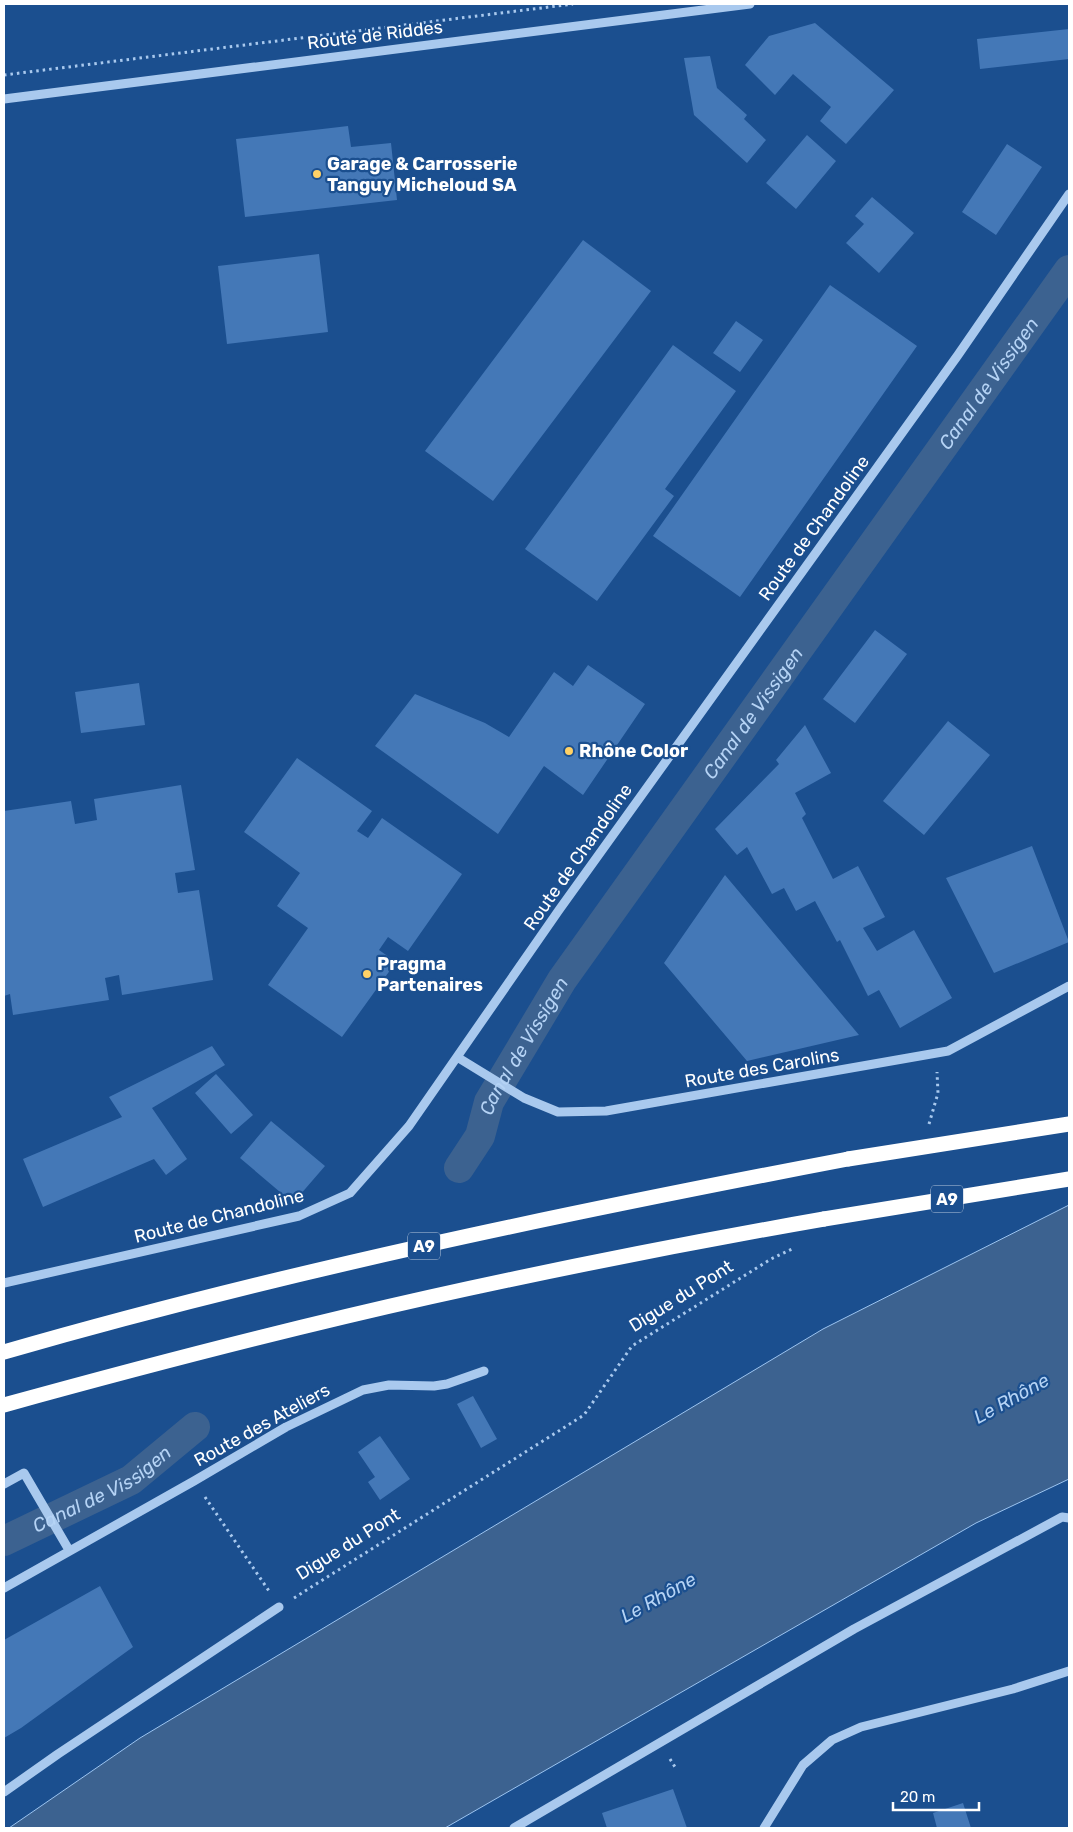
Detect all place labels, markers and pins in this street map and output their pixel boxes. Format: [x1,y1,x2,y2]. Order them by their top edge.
place label: Garage & Carrosserie Tanguy Micheloud SA [327,153,518,196]
marker: Garage & Carrosserie Tanguy Micheloud SA [311,168,323,180]
place label: Rhône Color [579,740,688,762]
marker: Rhône Color [563,745,575,757]
place label: Pragma Partenaires [377,953,483,996]
marker: Pragma Partenaires [361,968,373,980]

